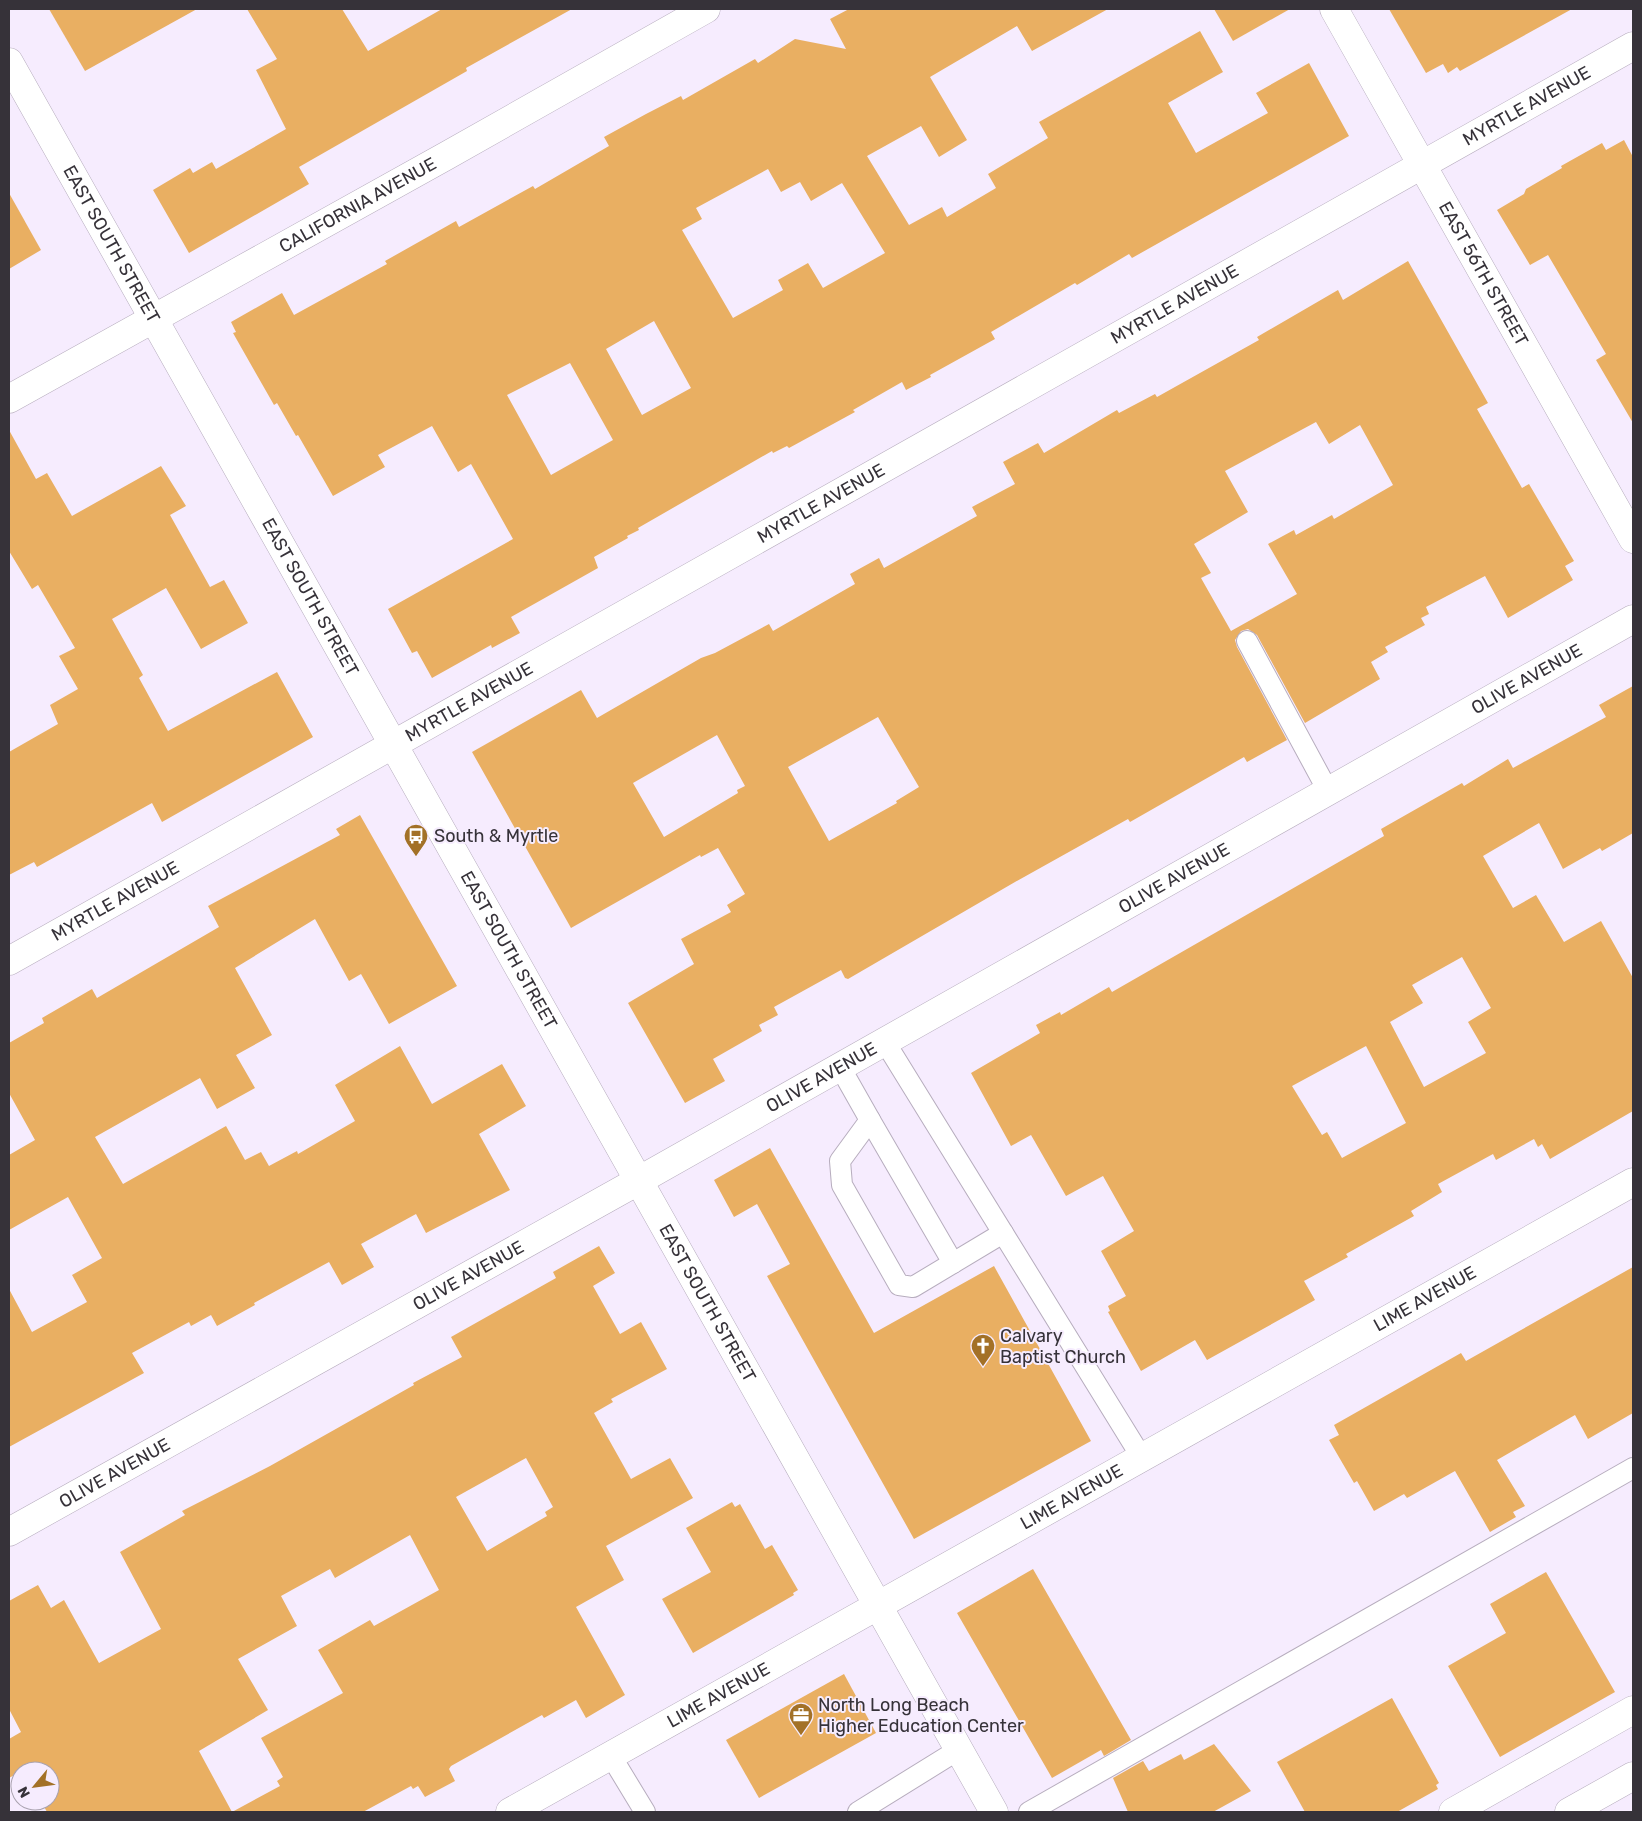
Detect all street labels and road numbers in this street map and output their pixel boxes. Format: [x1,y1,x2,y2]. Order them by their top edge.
street label: MYRTLE AVENUE [1459,61,1594,151]
street label: CALIFORNIA AVENUE [275,153,440,258]
street label: EAST SOUTH STREET [58,161,165,327]
street label: EAST 56TH STREET [1434,198,1533,350]
street label: MYRTLE AVENUE [1107,260,1242,349]
street label: MYRTLE AVENUE [753,459,889,548]
street label: EAST SOUTH STREET [257,514,363,680]
street label: OLIVE AVENUE [1467,639,1586,719]
street label: MYRTLE AVENUE [401,657,537,747]
street label: OLIVE AVENUE [1115,838,1233,918]
street label: MYRTLE AVENUE [48,856,183,946]
street label: EAST SOUTH STREET [456,867,562,1033]
street label: OLIVE AVENUE [762,1037,881,1117]
street label: EAST SOUTH STREET [654,1220,761,1386]
street label: OLIVE AVENUE [409,1236,528,1315]
street label: LIME AVENUE [1370,1261,1480,1336]
street label: OLIVE AVENUE [55,1433,174,1513]
street label: LIME AVENUE [1016,1459,1127,1534]
street label: LIME AVENUE [663,1658,774,1733]

